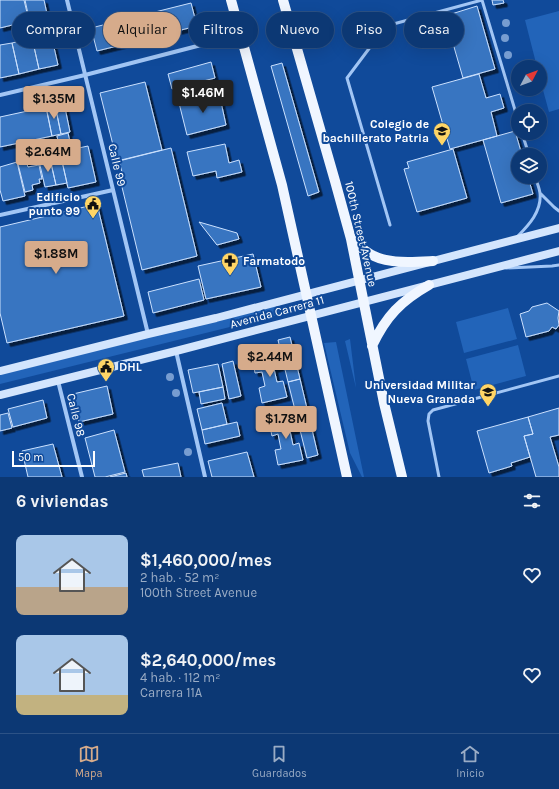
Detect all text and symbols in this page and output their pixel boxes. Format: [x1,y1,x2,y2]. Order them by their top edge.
chip: Comprar [12,12,95,48]
chip: Alquilar [103,12,181,48]
chip: Filtros [189,12,258,48]
chip: Nuevo [266,12,334,48]
chip: Piso [342,12,396,48]
chip: Casa [404,12,464,48]
north arrow [511,60,547,96]
map controls [511,60,547,184]
pin: $1.46M [170,80,236,114]
text: $1.46M [181,85,225,100]
pin: $1.35M [21,86,87,120]
text: $1.35M [32,91,76,106]
button: locate [511,104,547,140]
place label: Colegio de bachillerato Patria [322,117,429,145]
school or university icon: Colegio de bachillerato Patria [432,121,452,146]
pin: $2.64M [15,139,81,173]
street label: Calle 99 [105,142,129,188]
text: $2.64M [25,144,71,159]
button: layers [511,148,547,184]
street label: 100th Street Avenue [342,180,380,288]
place label: Edificio punto 99 [28,190,80,218]
public building icon: Edificio punto 99 [83,194,103,219]
pin: $1.88M [23,241,89,275]
text: $1.88M [34,246,78,261]
pharmacy icon: Farmatodo [220,251,240,276]
place label: Farmatodo [243,254,305,268]
street label: Avenida Carrera 11 [228,293,326,331]
pin: $2.44M [237,344,303,378]
text: $2.44M [247,349,293,364]
public building icon: DHL [96,357,116,382]
place label: DHL [119,360,142,374]
place label: Universidad Militar Nueva Granada [364,378,475,406]
school or university icon: Universidad Militar Nueva Granada [478,382,498,407]
street label: Calle 98 [64,392,88,438]
pin: $1.78M [253,406,319,440]
text: $1.78M [265,411,307,426]
scale bar [12,449,95,468]
text: 50 m [18,451,44,464]
icon: filters [521,490,543,512]
text: 6 viviendas [16,491,108,511]
text: $1,460,000/mes [140,550,272,570]
icon: home [48,551,96,599]
icon: heart [521,564,543,586]
text: 2 hab. · 52 m² [140,570,219,585]
text: 100th Street Avenue [140,585,257,600]
text: $2,640,000/mes [140,650,276,670]
icon: home [48,651,96,699]
icon: heart [521,664,543,686]
text: 4 hab. · 112 m² [140,670,220,685]
text: Carrera 11A [140,685,202,700]
tab: Mapa [75,743,103,780]
tab: Guardados [252,743,307,780]
tab: Inicio [456,743,484,780]

